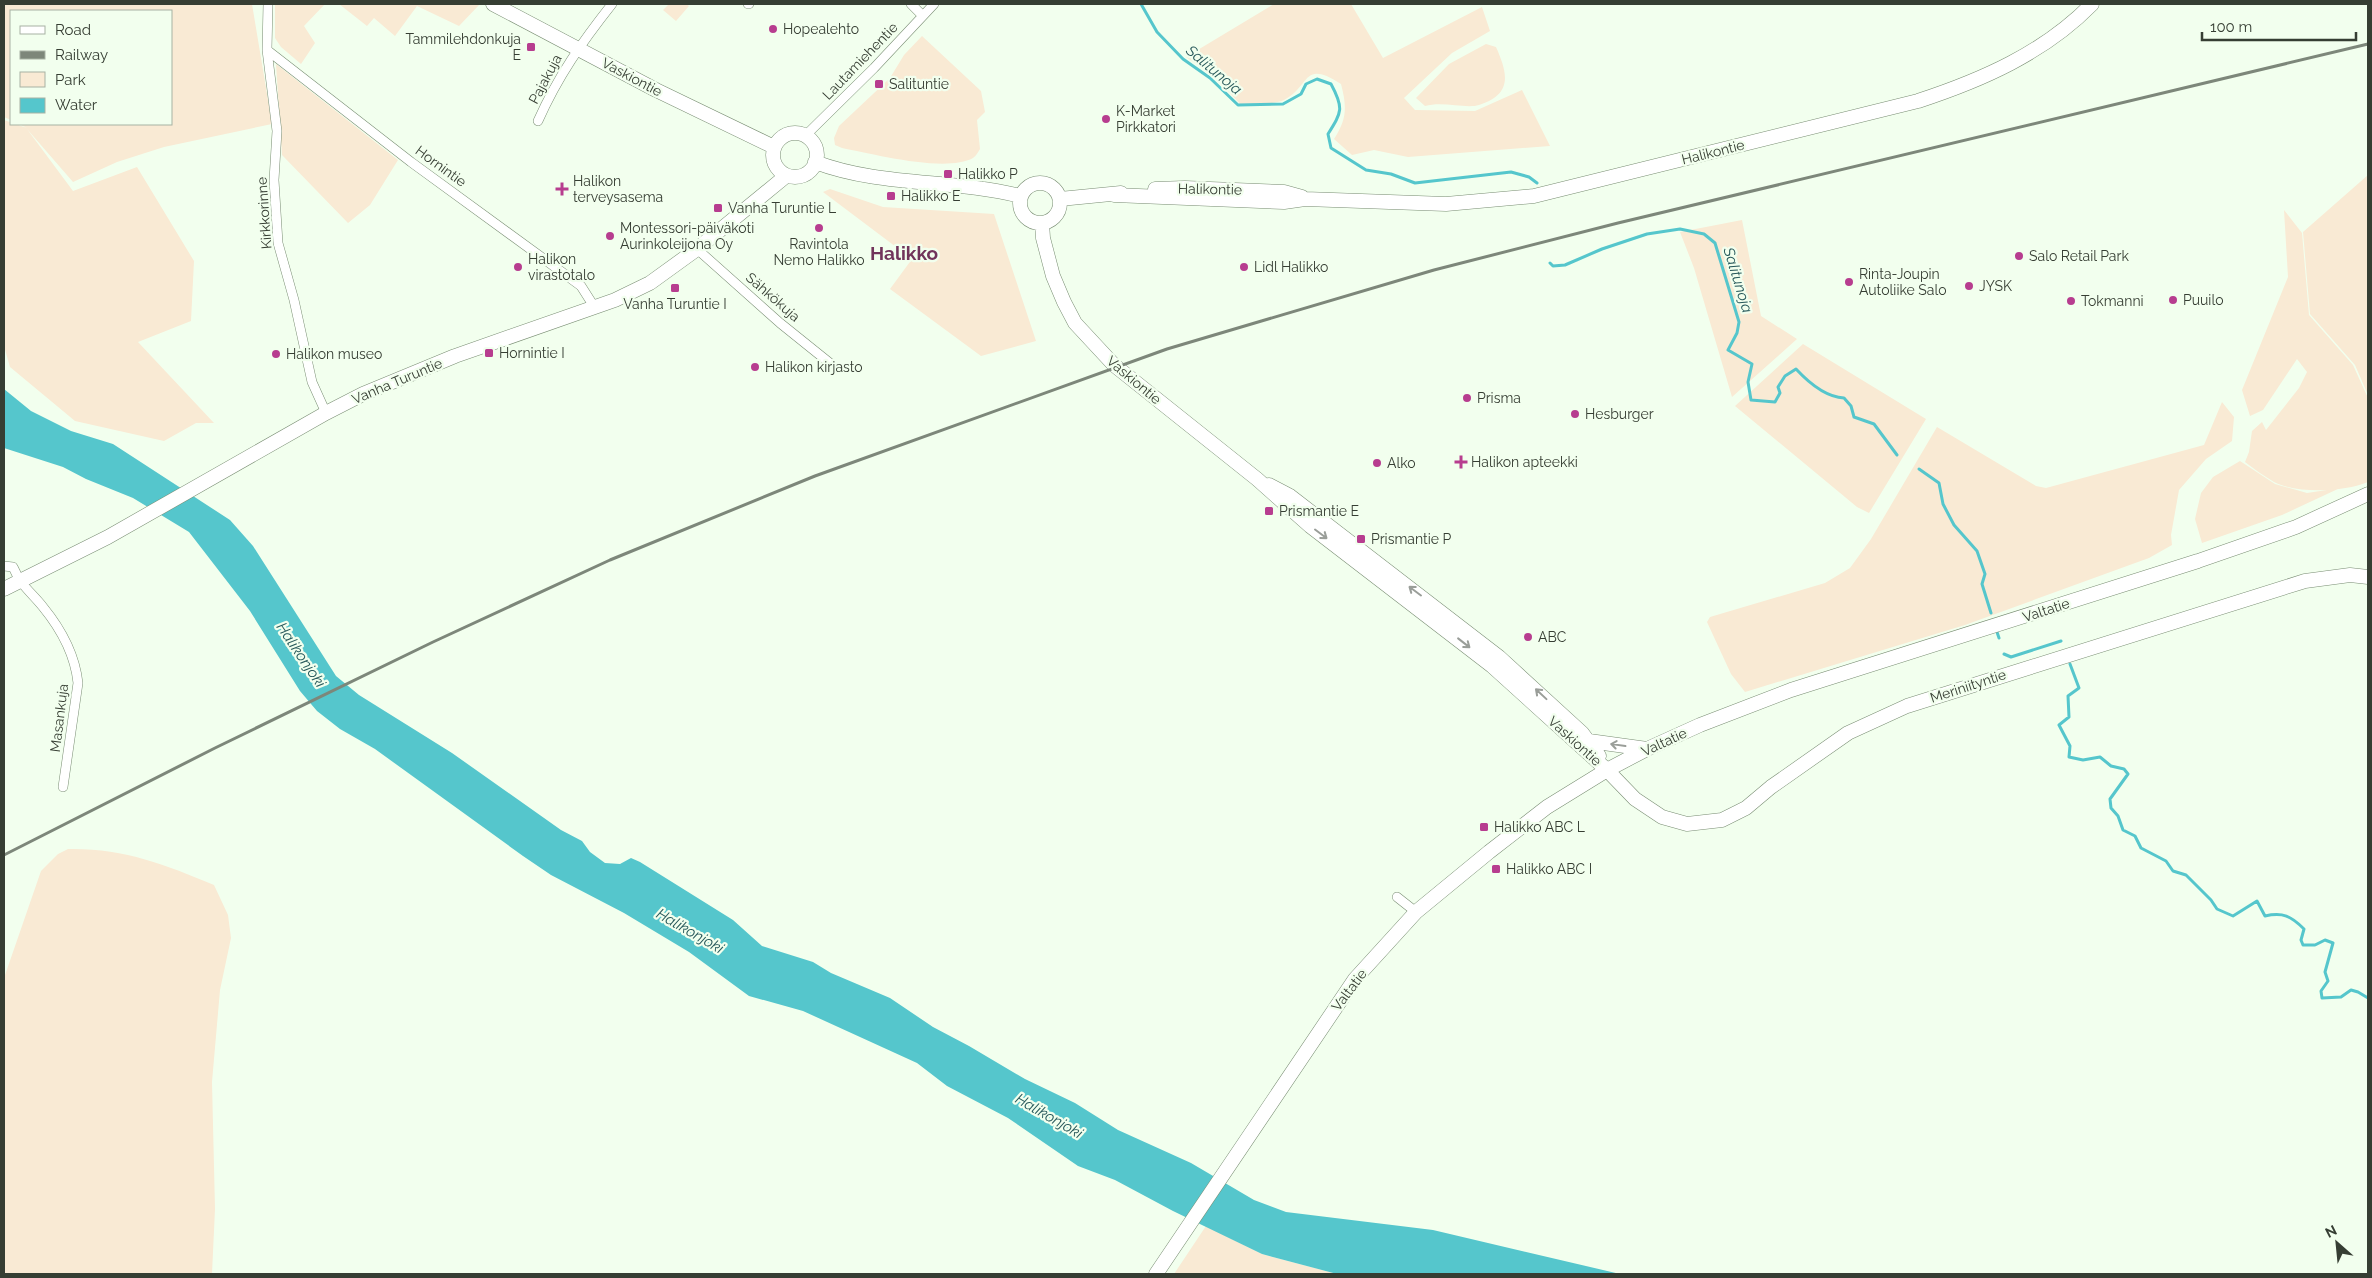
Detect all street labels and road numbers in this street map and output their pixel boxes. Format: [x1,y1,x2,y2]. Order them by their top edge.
street label: Lautamiehentie [819,19,901,103]
street label: Pajakuja [525,52,565,106]
street label: Vaskiontie [599,54,665,100]
street label: Halikontie [1680,136,1746,168]
street label: Hornintie [413,142,469,190]
street label: Kirkkorinne [253,176,275,250]
street label: Halikontie [1178,180,1242,198]
street label: Sähkökuja [743,269,803,325]
street label: Vaskiontie [1104,353,1164,407]
street label: Vanha Turuntie [349,355,445,407]
street label: Valtatie [2020,595,2072,625]
street label: Meriniityntie [1928,666,2008,706]
street label: Masankuja [47,683,71,753]
street label: Vaskiontie [1545,713,1605,769]
street label: Valtatie [1639,725,1689,759]
street label: Valtatie [1328,966,1370,1014]

